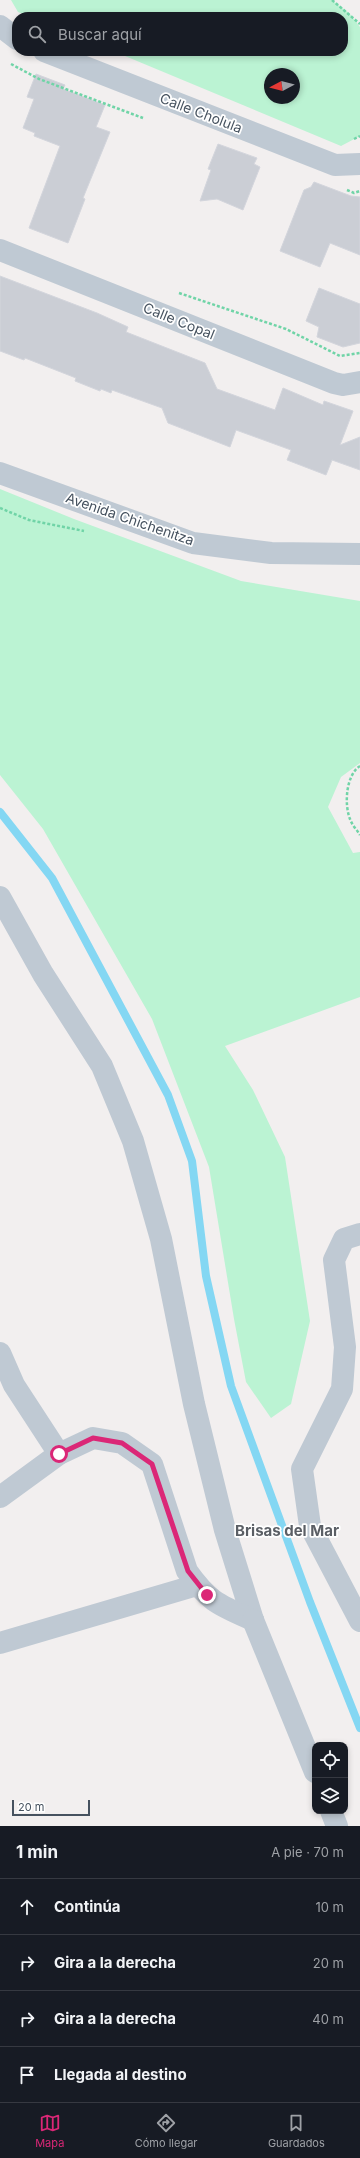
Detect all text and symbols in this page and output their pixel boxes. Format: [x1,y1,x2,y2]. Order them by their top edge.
search box [12,12,348,56]
icon: search [26,23,48,45]
text: Buscar aquí [58,25,142,44]
north arrow [264,68,300,104]
street label: Calle Cholula [158,89,245,136]
street label: Calle Copal [141,299,217,343]
street label: Avenida Chichenitza [64,489,197,548]
route start [50,1445,68,1463]
district label: Brisas del Mar [235,1521,339,1540]
route end [198,1586,216,1604]
map controls [312,1742,348,1814]
button: locate [312,1742,348,1778]
button: layers [312,1778,348,1814]
scale bar [12,1798,90,1817]
text: 20 m [18,1800,44,1814]
text: 1 min [16,1842,58,1862]
text: A pie · 70 m [271,1844,344,1860]
icon: ahead [16,1896,38,1918]
text: Continúa [54,1897,121,1916]
text: 10 m [315,1899,344,1915]
icon: right [16,1952,38,1974]
text: Gira a la derecha [54,1953,176,1972]
text: 20 m [313,1955,344,1971]
icon: right [16,2008,38,2030]
text: Gira a la derecha [54,2009,176,2028]
text: 40 m [312,2011,344,2027]
icon: arrive [16,2064,38,2086]
text: Llegada al destino [54,2065,187,2084]
tab: Mapa [35,2112,64,2150]
tab: Cómo llegar [135,2112,197,2150]
tab: Guardados [268,2112,325,2150]

